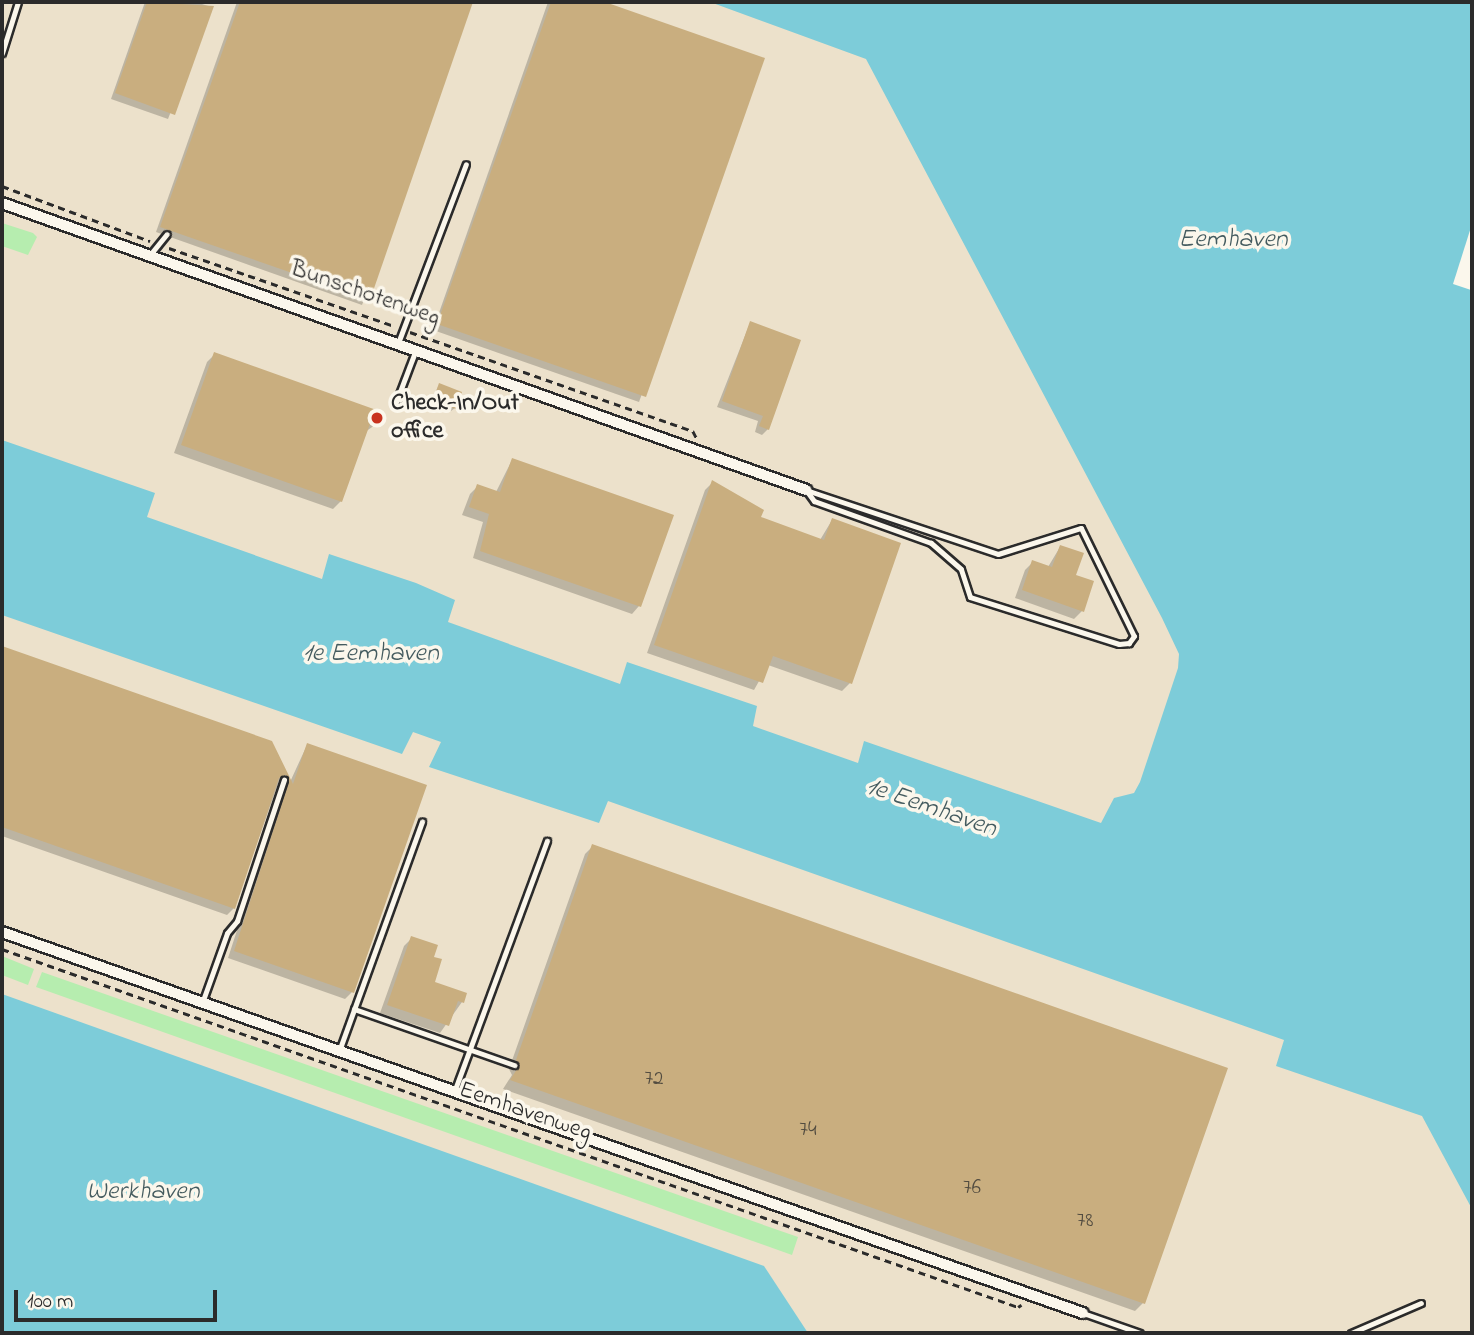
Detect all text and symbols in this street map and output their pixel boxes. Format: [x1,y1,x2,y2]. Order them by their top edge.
water label: Eemhaven [1178,225,1288,257]
street label: Bunschotenweg [286,255,444,333]
place label: Check-In/Out office [391,390,519,446]
marker: Check-In/Out office [369,410,385,426]
water label: 1e Eemhaven [303,639,439,671]
water label: 1e Eemhaven [862,772,1000,846]
house number: 72 [644,1066,664,1092]
street label: Eemhavenweg [455,1076,595,1148]
house number: 74 [799,1117,817,1143]
house number: 76 [963,1175,981,1201]
water label: Werkhaven [87,1177,199,1209]
house number: 78 [1077,1208,1093,1234]
scale bar [18,1276,220,1320]
text: 100 m [27,1287,73,1317]

